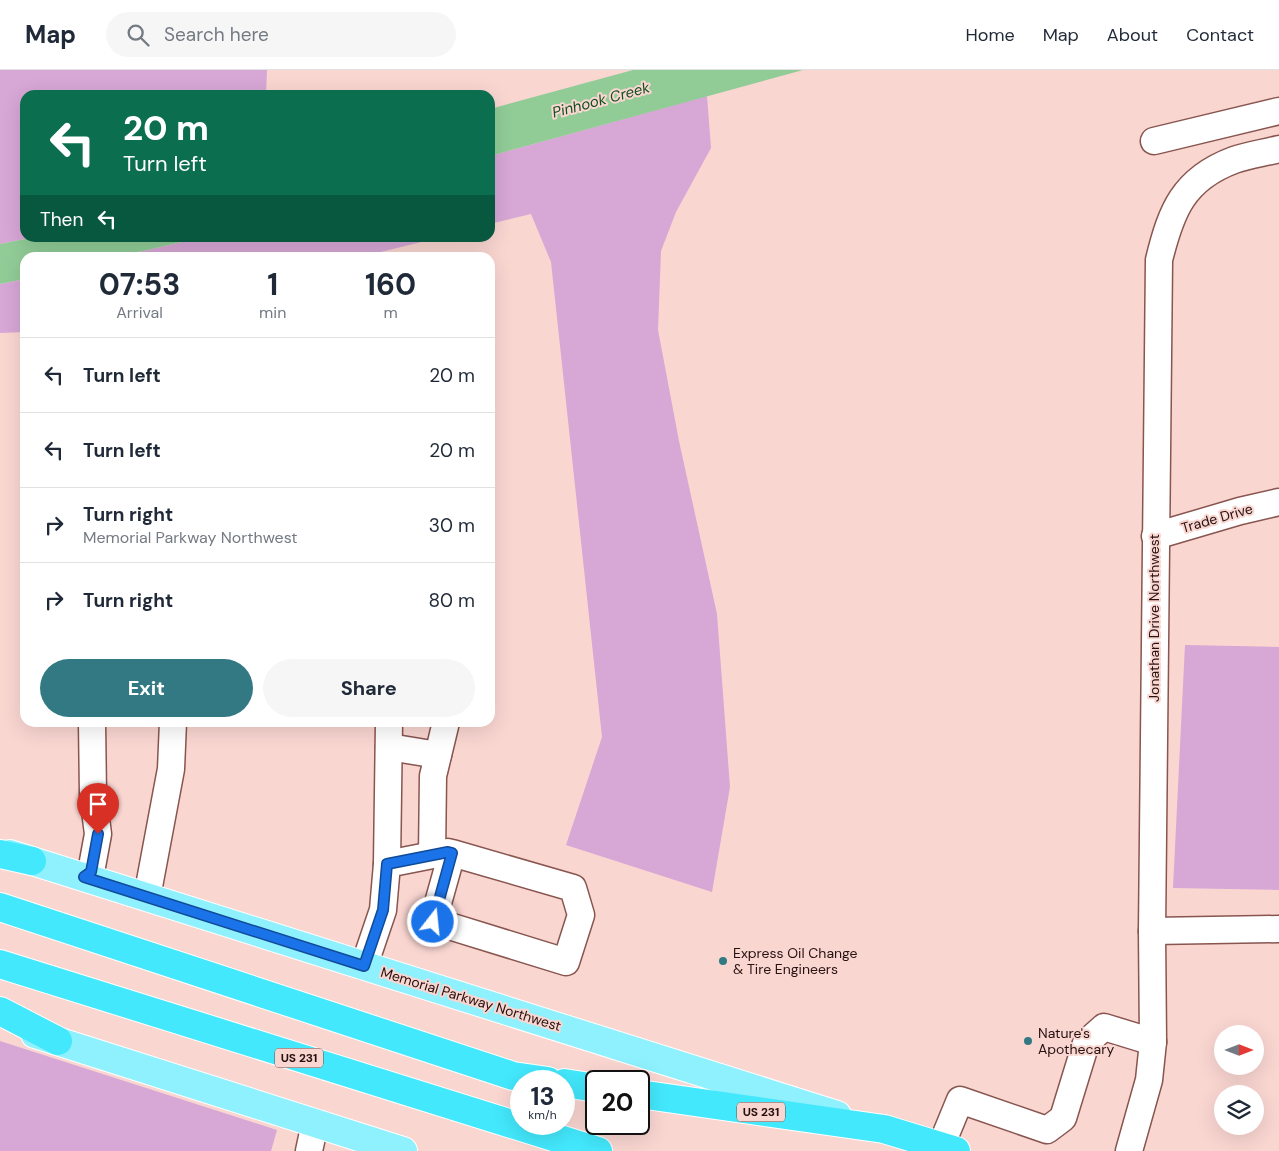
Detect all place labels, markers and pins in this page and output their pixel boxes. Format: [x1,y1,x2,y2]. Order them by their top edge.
pin [77,783,119,834]
place label: Express Oil Change & Tire Engineers [733,944,858,978]
marker: Express Oil Change & Tire Engineers [717,955,729,967]
place label: Nature's Apothecary [1038,1024,1114,1058]
marker: Nature's Apothecary [1022,1035,1034,1047]

